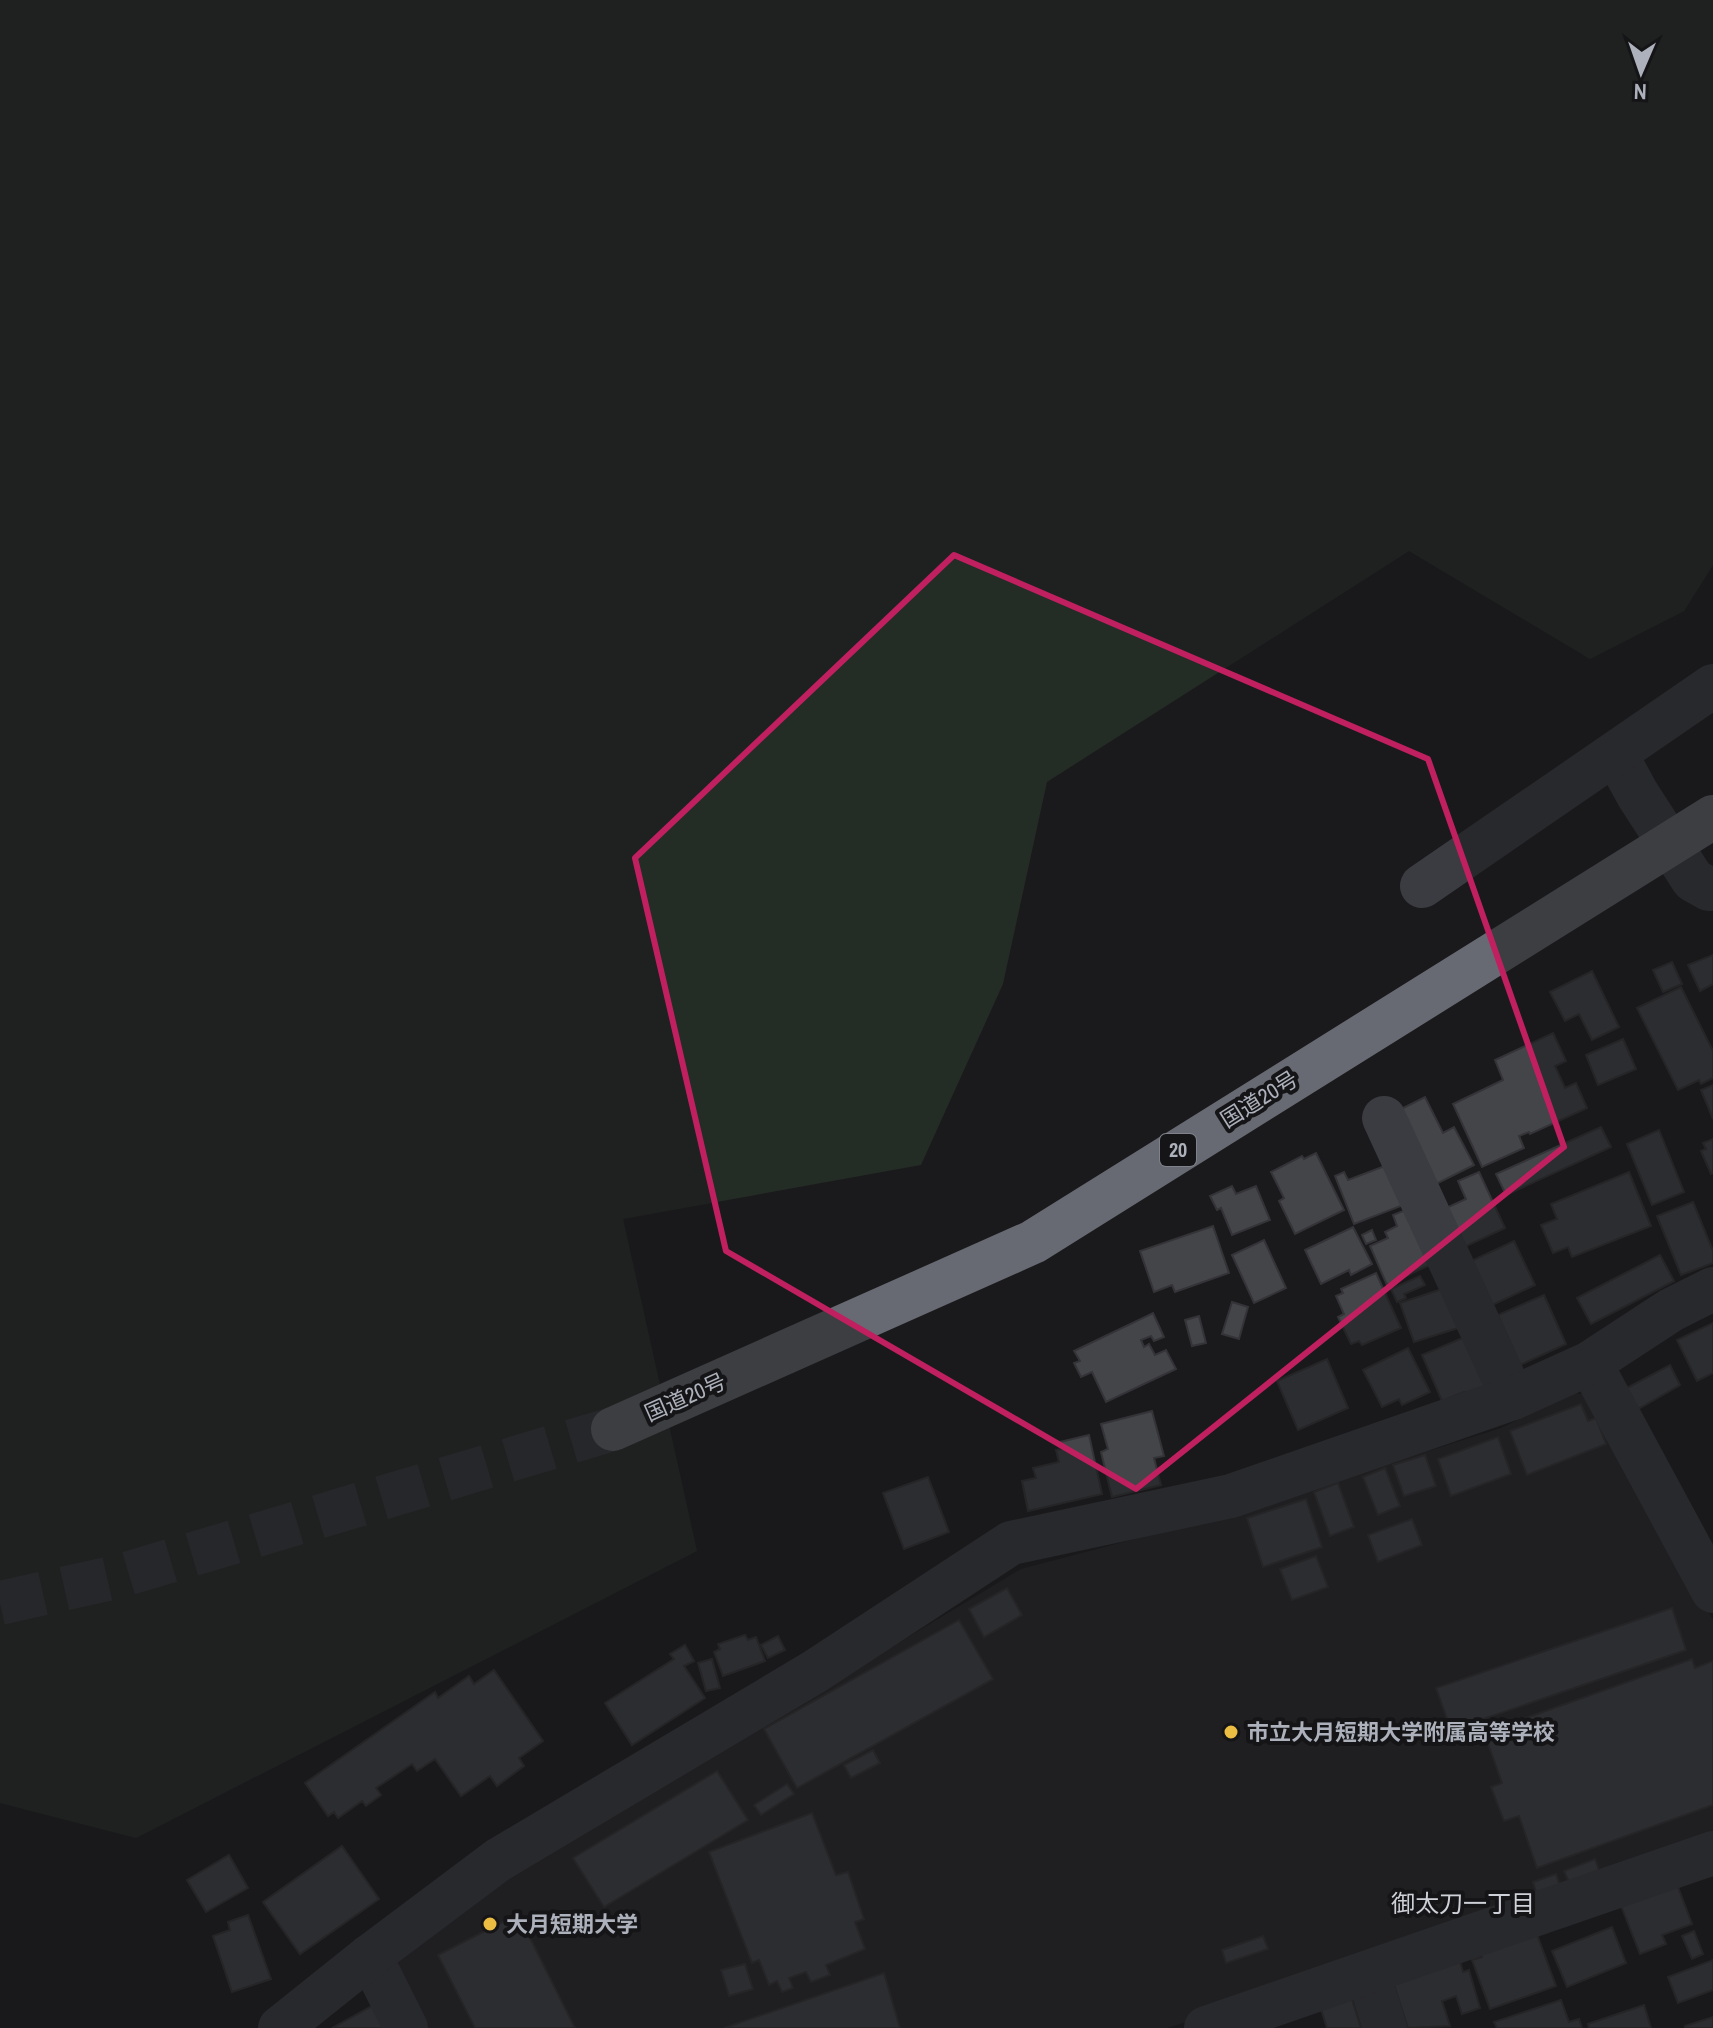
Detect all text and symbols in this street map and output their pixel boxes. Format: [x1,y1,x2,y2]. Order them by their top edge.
north arrow [1601,32,1681,112]
text: N [1633,77,1647,107]
street label: 国道20号 [1215,1063,1303,1135]
road number: 20 [1160,1134,1196,1166]
street label: 国道20号 [640,1366,730,1428]
place label: 市立大月短期大学附属高等学校 [1247,1717,1555,1747]
marker: 市立大月短期大学附属高等学校 [1222,1723,1240,1741]
district label: 御太刀一丁目 [1391,1887,1535,1919]
place label: 大月短期大学 [506,1909,638,1939]
marker: 大月短期大学 [481,1915,499,1933]

